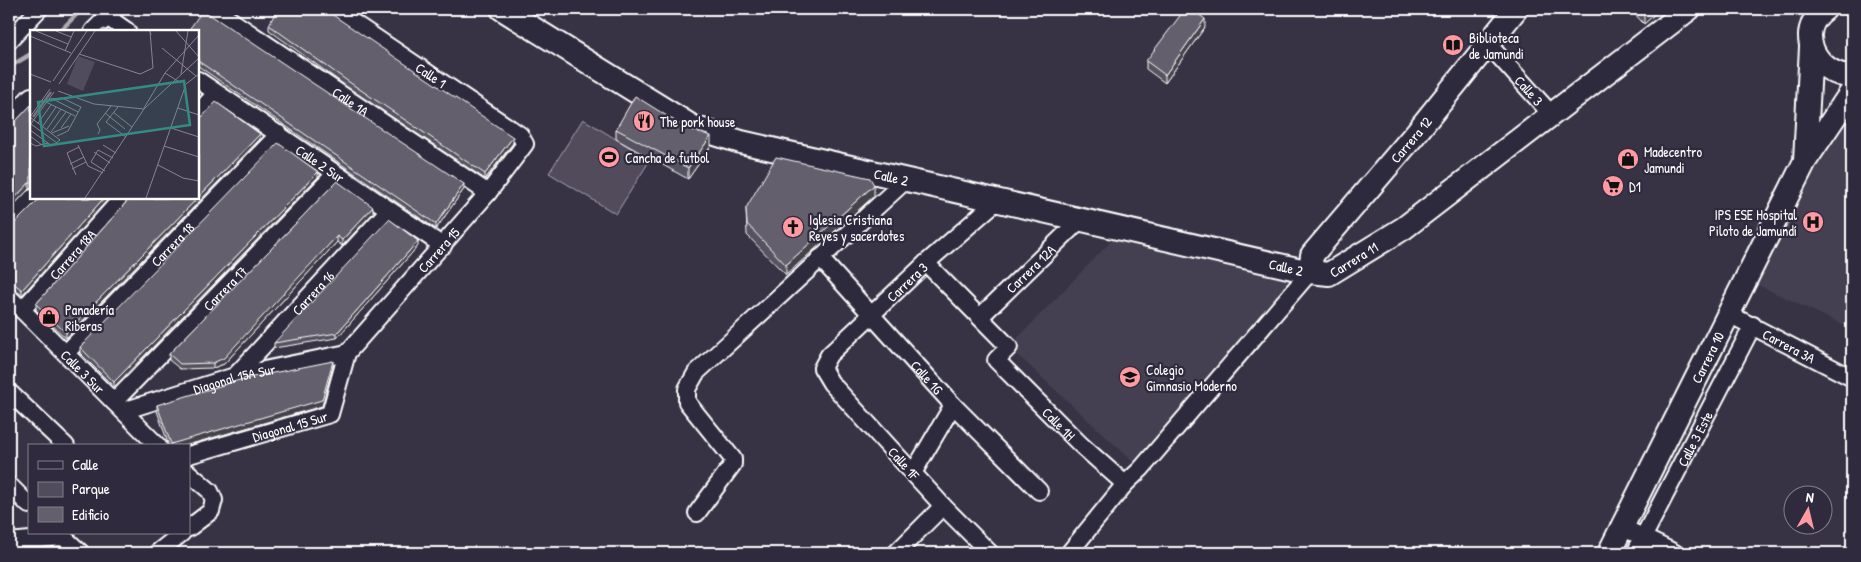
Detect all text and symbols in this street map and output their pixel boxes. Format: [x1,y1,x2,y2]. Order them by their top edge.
place label: Biblioteca de Jamundi [1469,28,1524,63]
inset map [30,30,199,199]
library icon: Biblioteca de Jamundi [1441,33,1465,57]
street label: Calle 1 [412,58,450,92]
street label: Calle 3 [1511,71,1548,109]
street label: Calle 1A [329,82,373,120]
restaurant icon: The pork house [632,109,656,133]
place label: The pork house [660,112,736,132]
street label: Carrera 12 [1385,112,1436,167]
street label: Calle 2 Sur [292,140,349,187]
place label: Madecentro Jamundi [1644,142,1702,177]
sports icon: Cancha de futbol [597,145,621,169]
shop icon: Madecentro Jamundi [1616,147,1640,171]
place label: Cancha de futbol [625,148,710,167]
street label: Calle 2 [872,163,911,190]
supermarket icon: D1 [1601,174,1625,198]
place label: D1 [1629,177,1641,196]
place label: IPS ESE Hospital Piloto de Jamundí [1709,205,1797,240]
place label: Iglesia Cristiana Reyes y sacerdotes [809,210,904,246]
hospital icon: IPS ESE Hospital Piloto de Jamundí [1801,210,1825,234]
church icon: Iglesia Cristiana Reyes y sacerdotes [781,215,805,239]
street label: Carrera 18 [146,218,198,270]
street label: Carrera 15 [413,223,463,276]
street label: Carrera 18A [44,225,100,283]
street label: Carrera 11 [1325,237,1381,281]
street label: Carrera 12A [1001,240,1059,297]
street label: Calle 2 [1267,253,1306,280]
street label: Carrera 3 [882,257,931,306]
street label: Carrera 17 [198,261,251,314]
street label: Carrera 16 [287,266,338,319]
place label: Panadería Riberas [65,300,115,335]
shop icon: Panadería Riberas [37,305,61,329]
street label: Carrera 3A [1760,324,1819,367]
street label: Carrera 10 [1686,328,1728,386]
street label: Calle 3 Sur [57,345,110,398]
street label: Calle 1G [907,355,948,398]
street label: Diagonal 15A Sur [191,358,278,398]
place label: Colegio Gimnasio Moderno [1146,360,1237,395]
school or university icon: Colegio Gimnasio Moderno [1118,365,1142,389]
street label: Calle 1H [1039,403,1080,444]
street label: Diagonal 15 Sur [250,406,330,446]
street label: Calle 3 Este [1672,407,1717,469]
street label: Calle 1F [884,442,924,484]
legend [28,444,190,534]
text: Calle [72,454,99,475]
text: Parque [72,478,110,499]
north arrow [1784,484,1834,534]
text: N [1805,487,1815,507]
text: Edificio [72,504,109,525]

